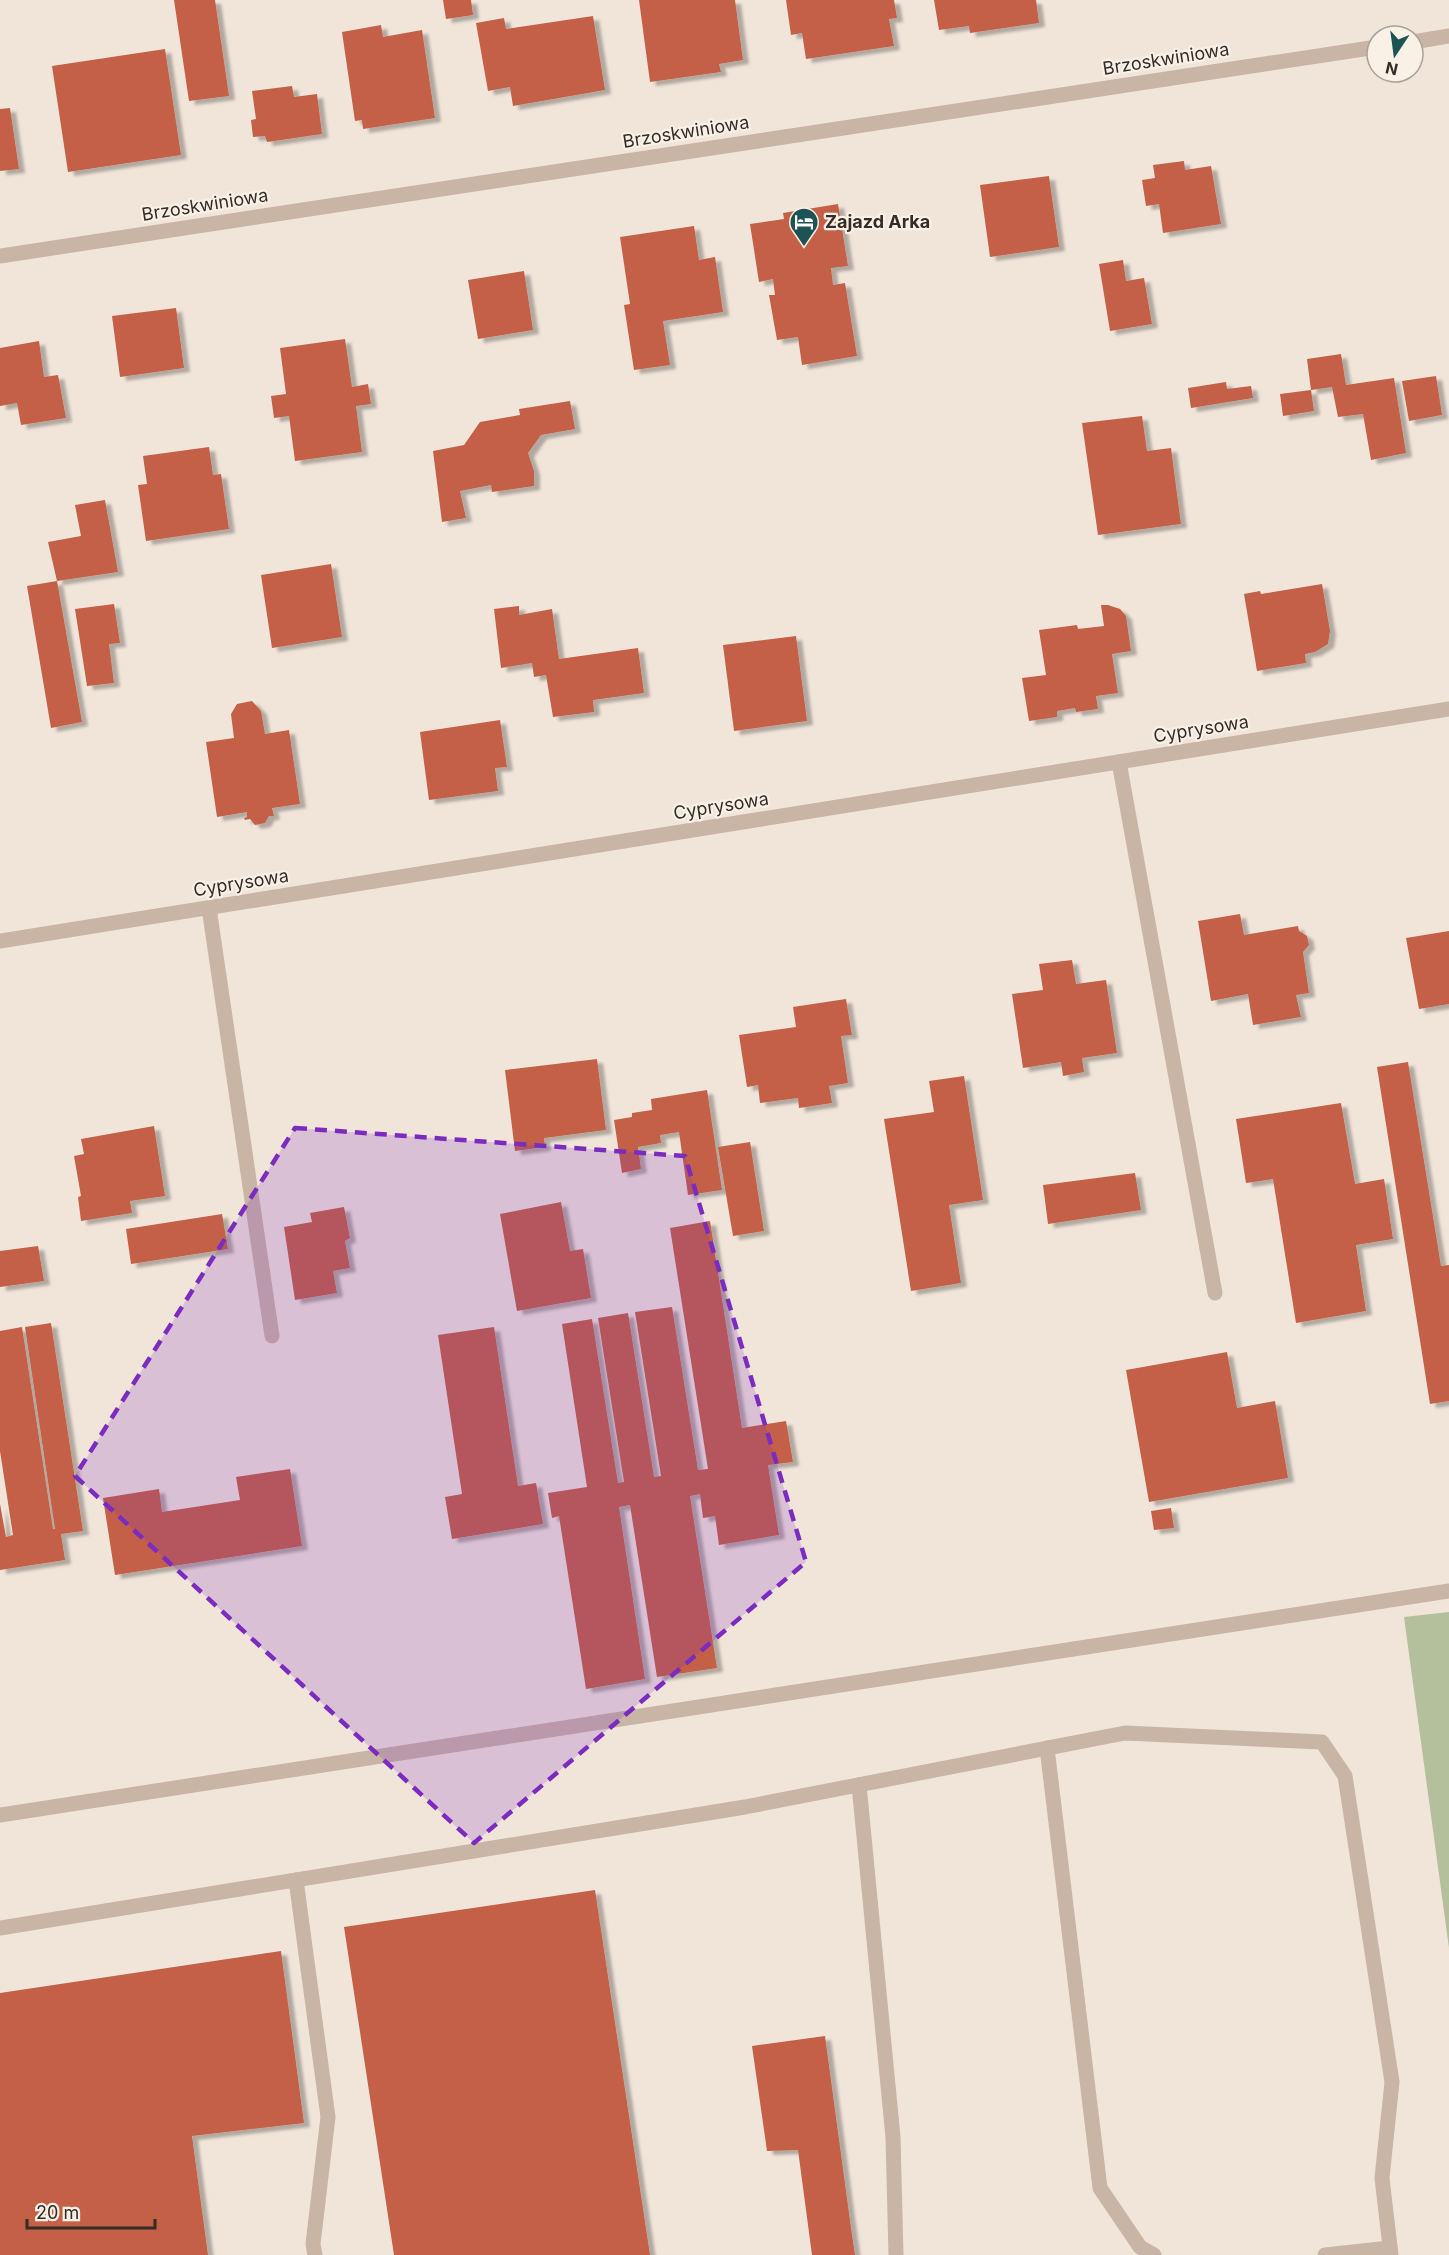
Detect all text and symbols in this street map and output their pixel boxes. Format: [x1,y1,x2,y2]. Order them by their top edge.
north arrow [1365,24,1425,84]
street label: Brzoskwiniowa [1101,38,1231,79]
text: N [1383,57,1400,80]
street label: Brzoskwiniowa [621,111,751,152]
street label: Brzoskwiniowa [140,184,270,225]
hotel icon: Zajazd Arka [788,206,820,248]
place label: Zajazd Arka [825,211,930,232]
street label: Cyprysowa [1152,711,1250,746]
street label: Cyprysowa [672,788,770,823]
street label: Cyprysowa [192,865,290,900]
scale bar [27,2192,154,2230]
text: 20 m [36,2202,79,2223]

